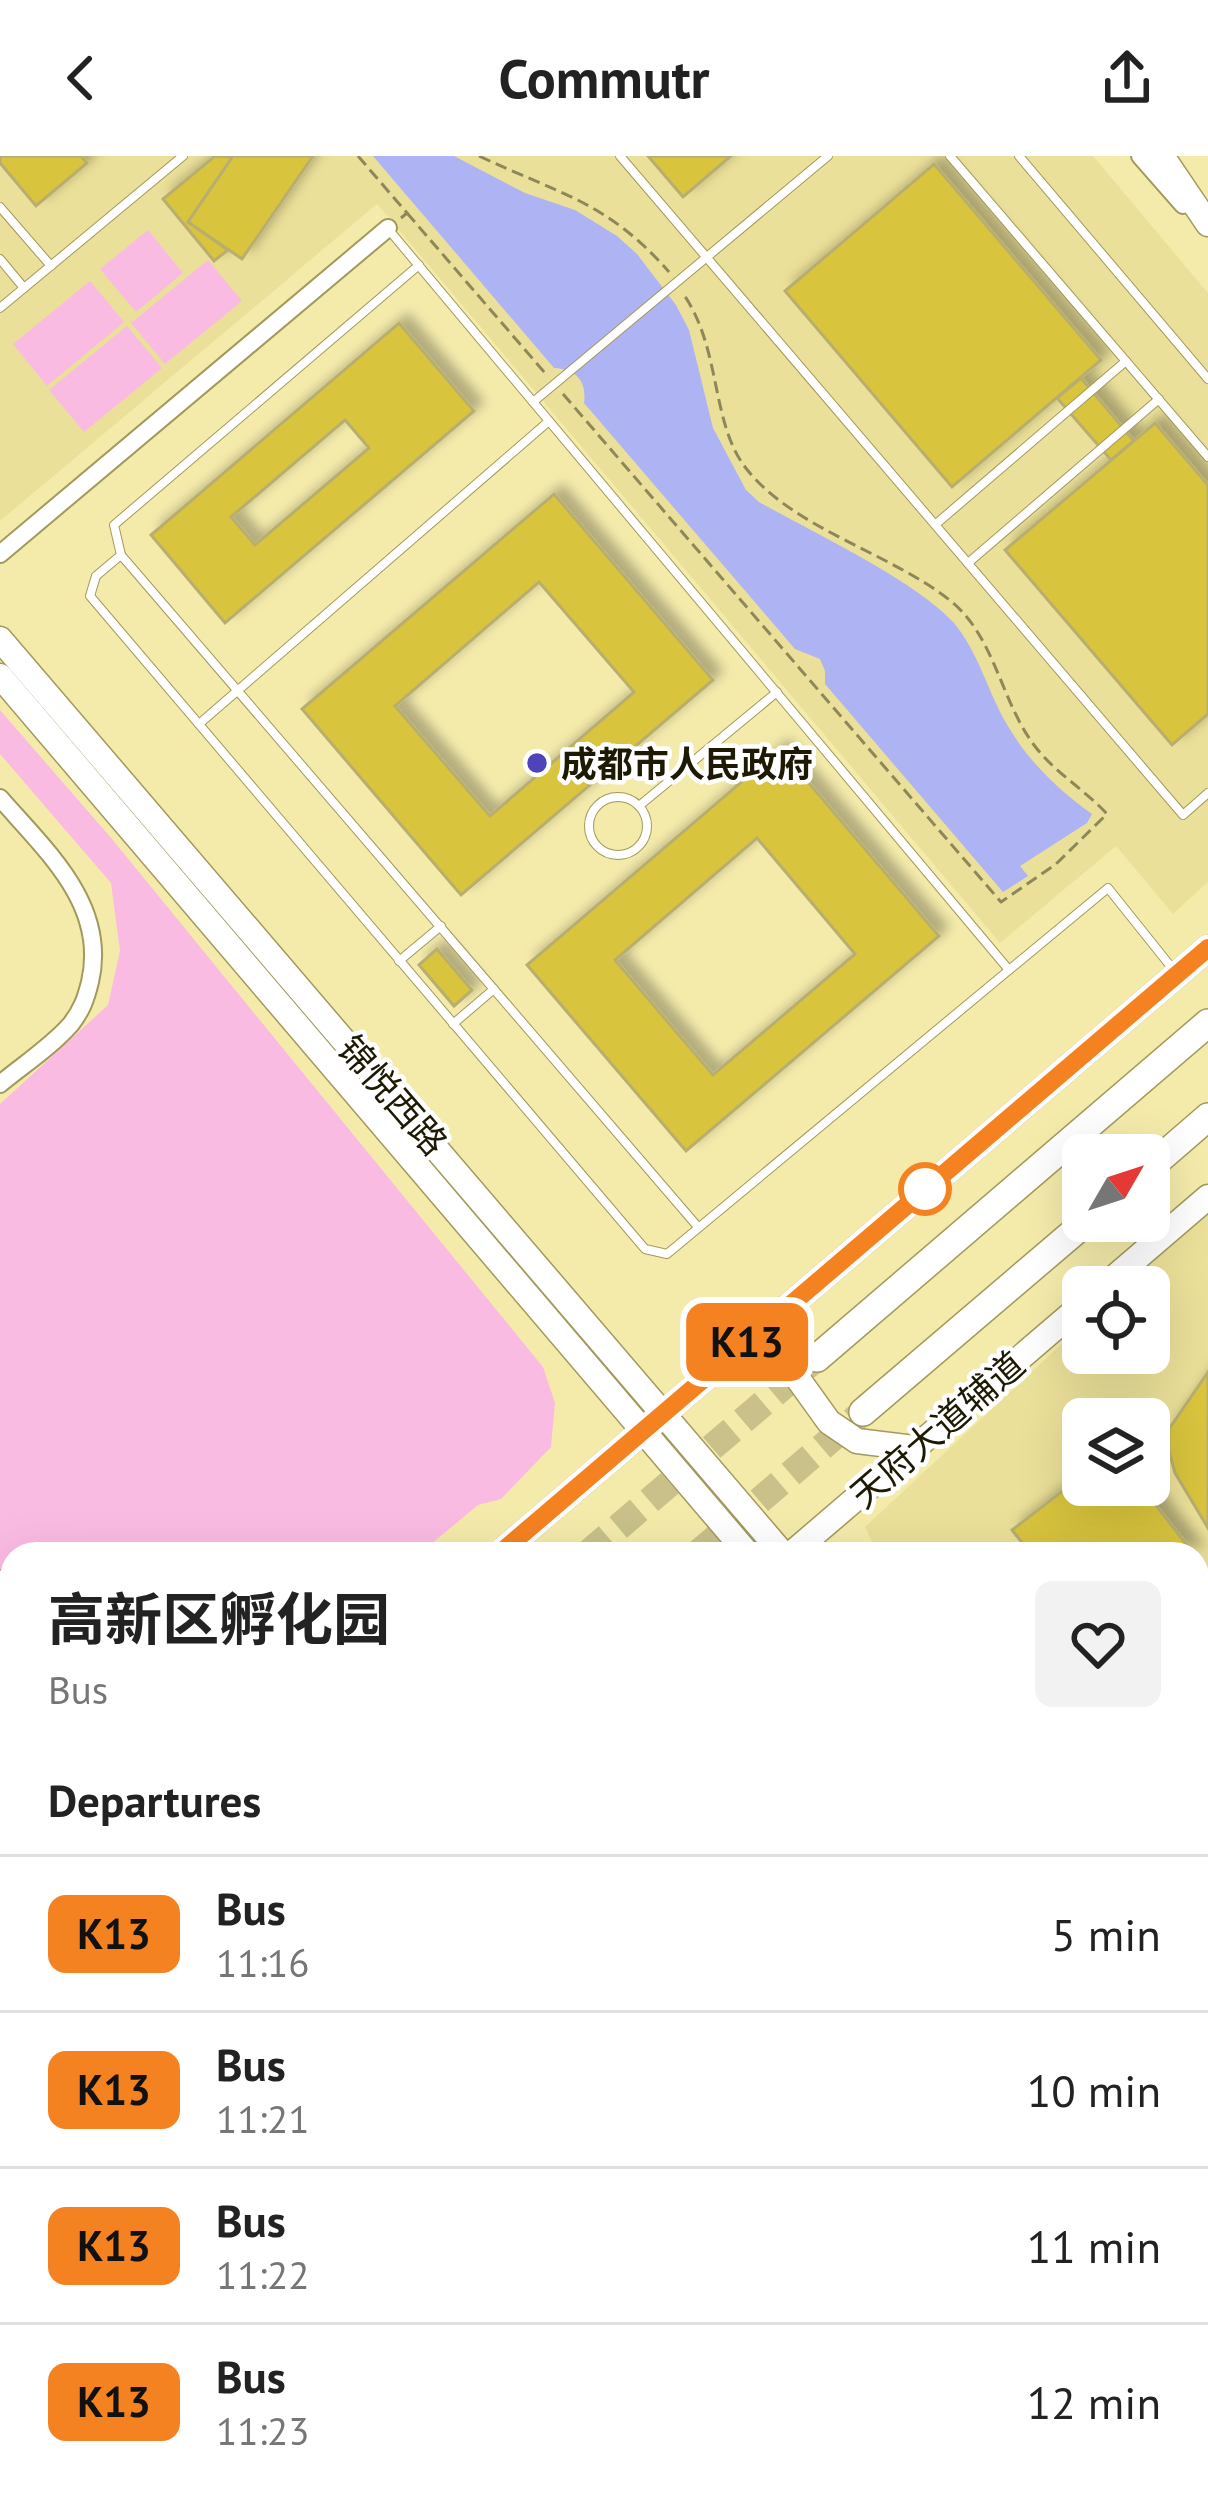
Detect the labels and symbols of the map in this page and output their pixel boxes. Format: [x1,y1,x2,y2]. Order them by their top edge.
place label: 成都市人民政府 [561,740,813,787]
marker: 成都市人民政府 [524,750,550,776]
street label: 锦悦西路 [328,1025,458,1165]
north arrow [1062,1134,1170,1242]
unlabelled marker [900,1164,950,1214]
line badge: K13 [678,1303,816,1381]
street label: 天府大道辅道 [840,1340,1034,1518]

